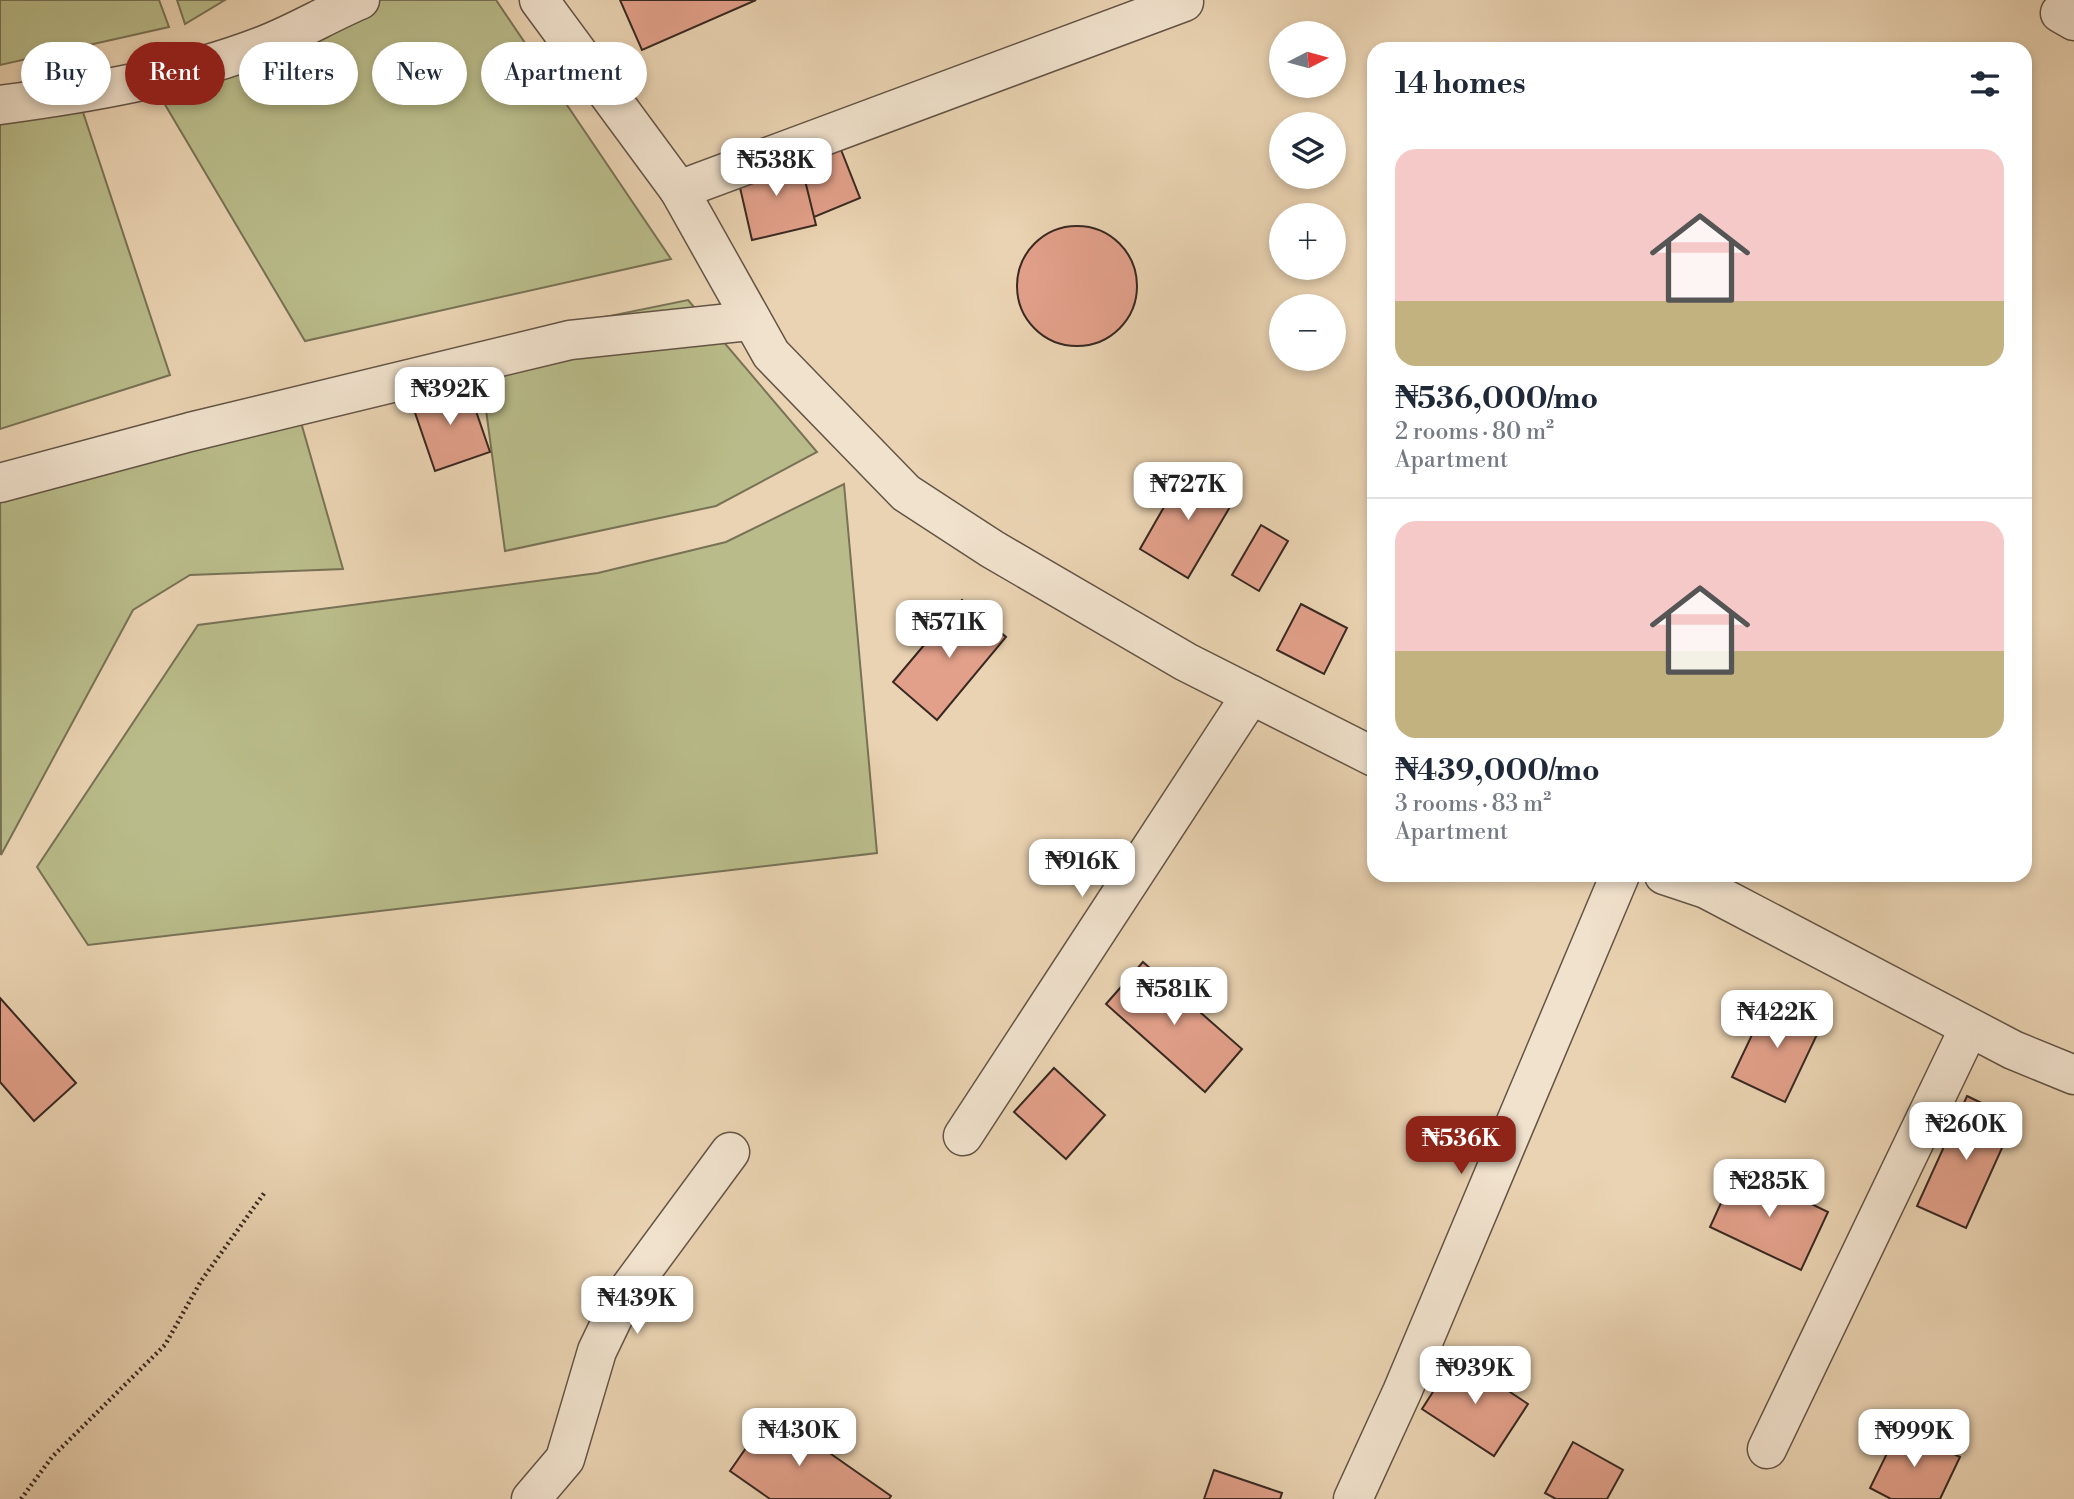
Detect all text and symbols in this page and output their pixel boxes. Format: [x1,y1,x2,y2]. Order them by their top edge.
north arrow [1269,21,1346,98]
map controls [1269,21,1346,371]
chip: Buy [21,42,111,105]
chip: Rent [125,42,225,105]
chip: Filters [239,42,358,105]
chip: New [372,42,467,105]
chip: Apartment [481,42,647,105]
text: 14 homes [1395,65,1526,103]
icon: filters [1966,65,2004,103]
button: layers [1269,112,1346,189]
pin: ₦538K [727,138,825,198]
text: ₦538K [737,147,815,175]
icon: home [1637,195,1763,321]
button: + [1269,203,1346,280]
button: − [1269,294,1346,371]
pin: ₦392K [401,368,499,427]
text: ₦392K [411,376,489,404]
text: ₦536,000/mo [1395,380,1598,418]
text: 2 rooms · 80 m² [1395,418,1554,446]
text: Apartment [1395,446,1508,474]
pin: ₦727K [1139,462,1237,522]
text: ₦727K [1150,471,1226,499]
icon: home [1637,567,1763,693]
pin: ₦571K [900,600,998,660]
text: ₦571K [912,609,986,637]
text: ₦439,000/mo [1395,752,1600,790]
text: 3 rooms · 83 m² [1395,790,1551,818]
text: Apartment [1395,818,1508,846]
pin: ₦916K [1033,839,1131,899]
text: ₦916K [1045,848,1119,876]
pin: ₦581K [1125,968,1223,1027]
text: ₦581K [1136,976,1212,1004]
pin: ₦422K [1728,990,1826,1050]
text: ₦422K [1737,999,1817,1027]
pin: ₦260K [1917,1102,2015,1162]
text: ₦260K [1925,1111,2007,1139]
pin: ₦536K [1412,1116,1510,1176]
text: ₦536K [1422,1125,1500,1153]
pin: ₦285K [1720,1160,1818,1219]
text: ₦285K [1729,1168,1809,1196]
pin: ₦439K [588,1276,686,1336]
text: ₦439K [597,1285,677,1313]
pin: ₦939K [1426,1346,1524,1406]
text: ₦939K [1436,1355,1514,1383]
pin: ₦430K [750,1408,848,1468]
pin: ₦999K [1865,1410,1963,1469]
text: ₦430K [758,1417,840,1445]
text: ₦999K [1874,1418,1954,1446]

